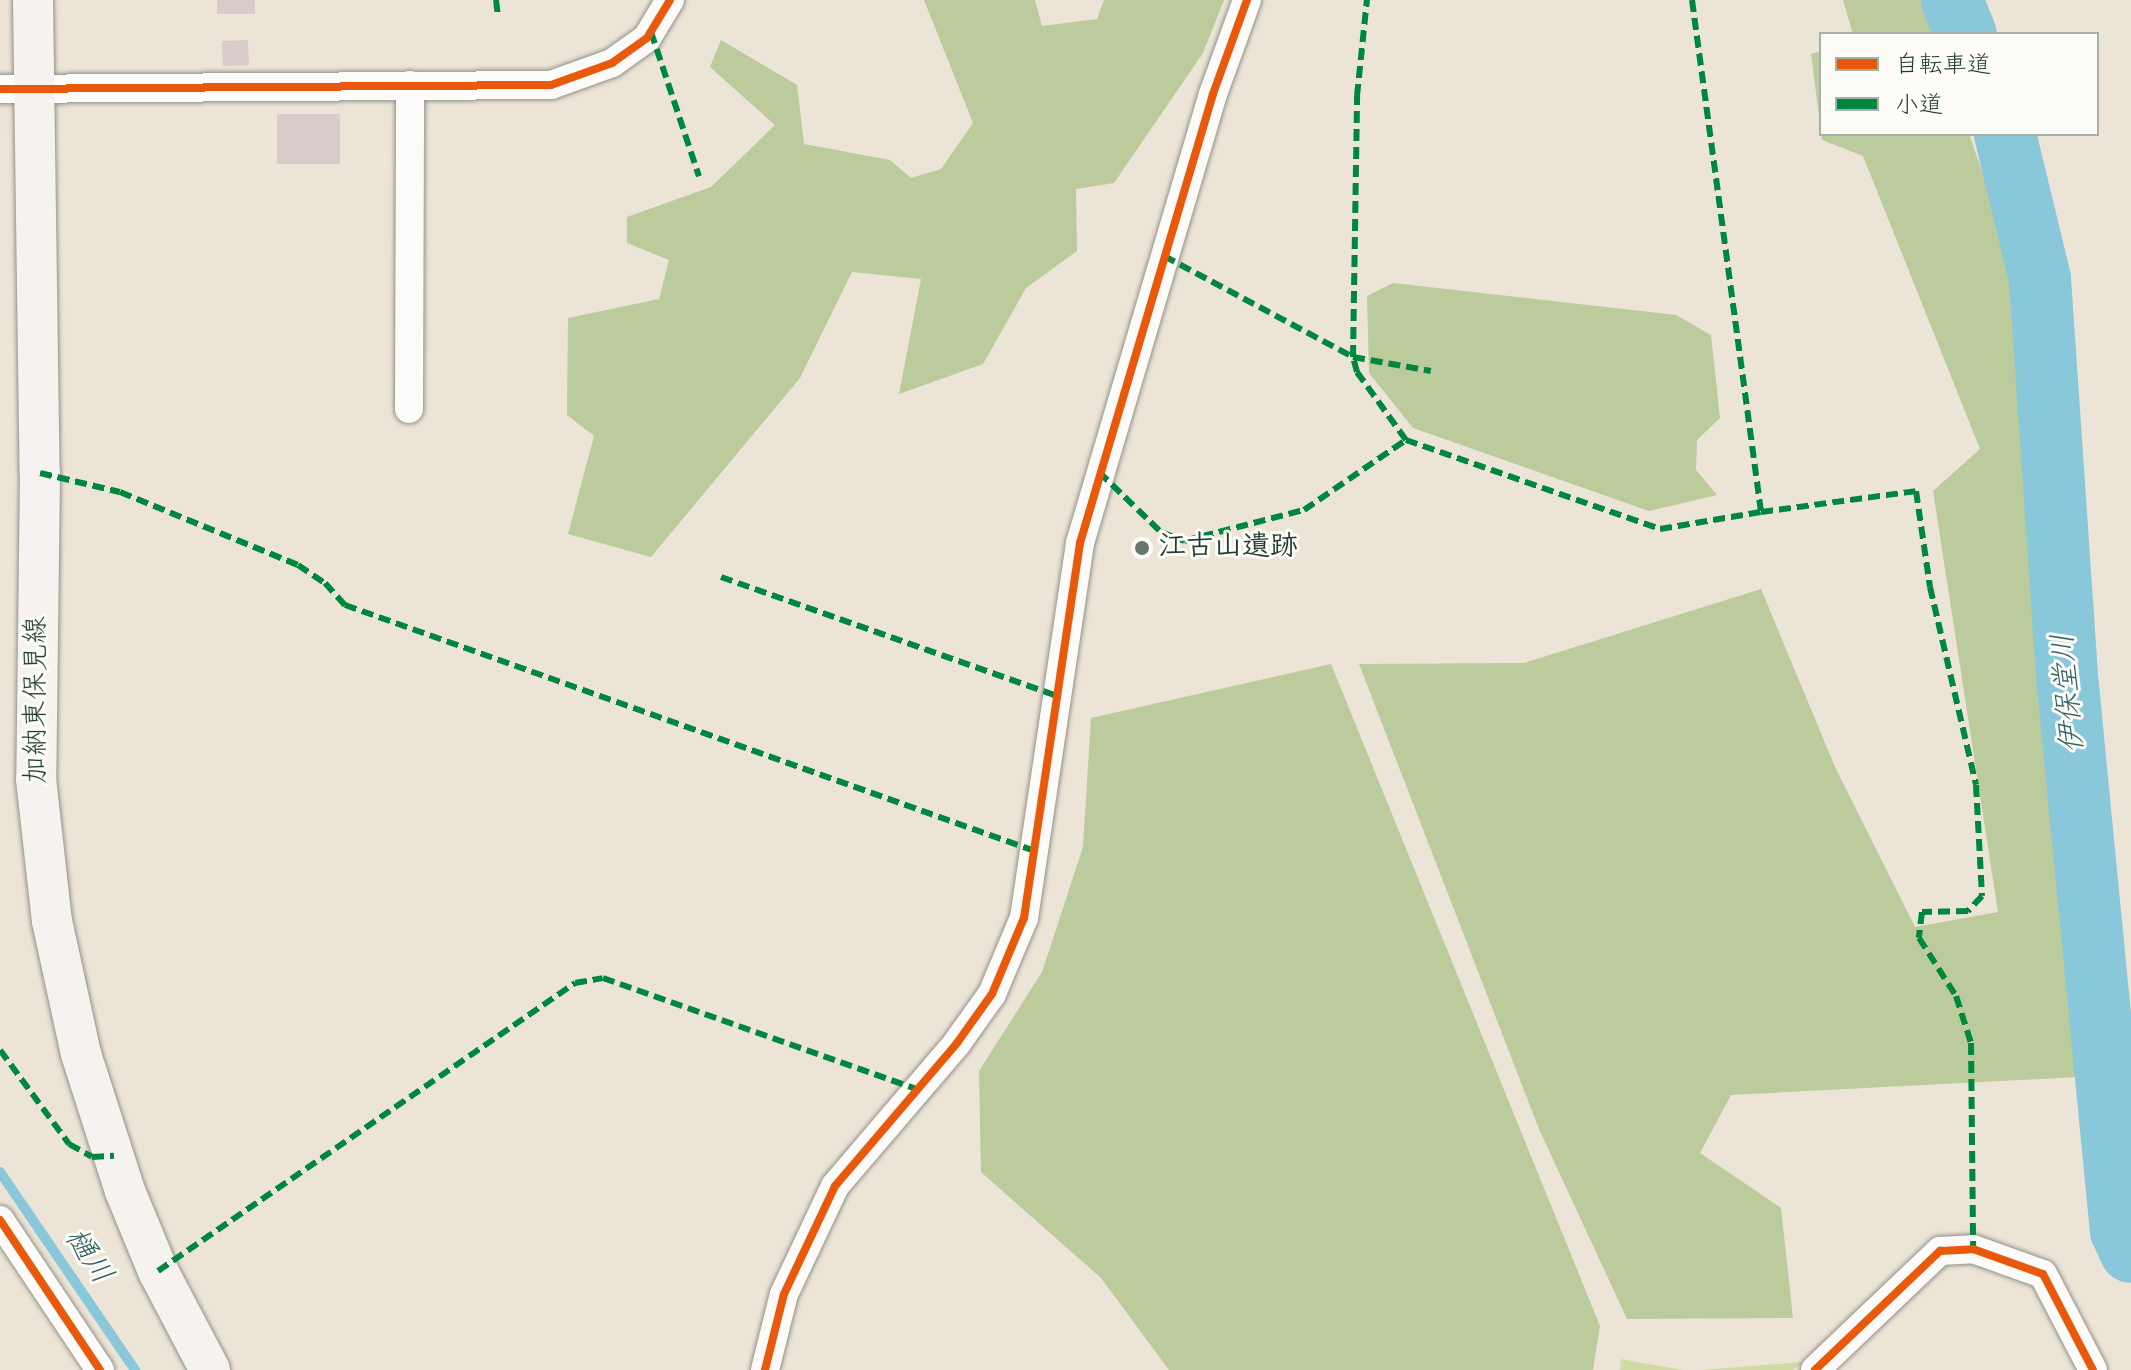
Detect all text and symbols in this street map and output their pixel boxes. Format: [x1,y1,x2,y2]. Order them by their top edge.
legend [1819,32,2099,136]
text: 自転車道 [1895,49,1991,84]
text: 小道 [1895,89,1943,124]
place label: 江古山遺跡 [1158,531,1298,565]
marker: 江古山遺跡 [1133,539,1151,557]
street label: 加納東保見線 [21,616,55,784]
water label: 伊保堂川 [2047,632,2093,754]
water label: 樋川 [55,1222,119,1292]

